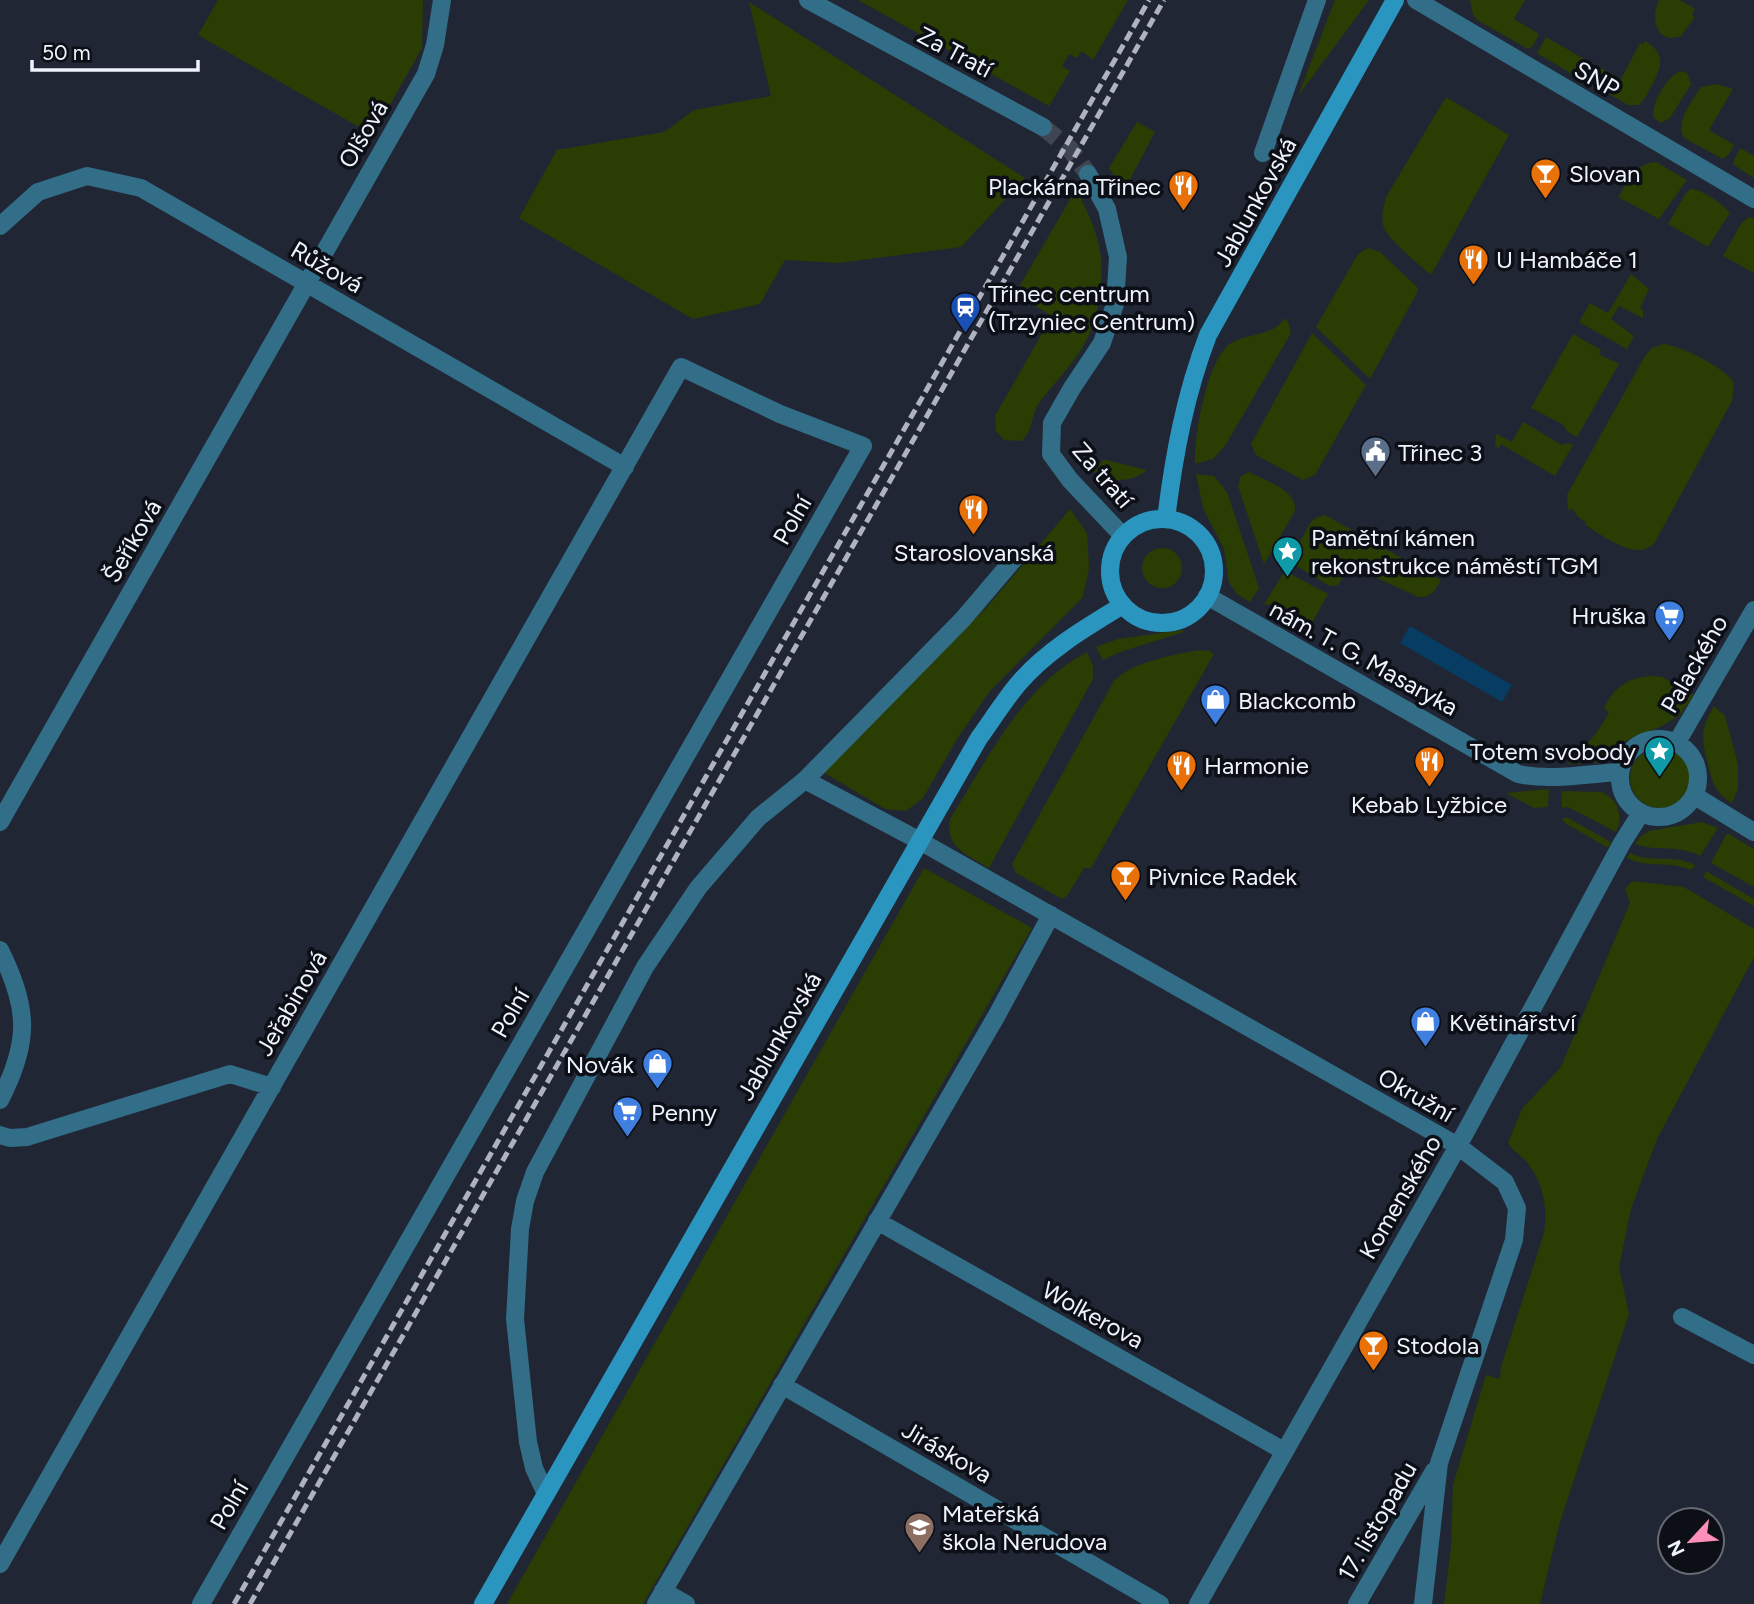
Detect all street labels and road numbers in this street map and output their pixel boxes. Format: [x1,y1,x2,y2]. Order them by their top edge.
street label: Za Tratí [913,20,999,84]
street label: SNP [1569,55,1625,103]
street label: Olšová [332,95,394,173]
street label: Jablunkovská [1208,132,1302,272]
street label: Růžová [286,235,368,299]
street label: Za tratí [1067,436,1140,515]
street label: Polní [766,489,818,550]
street label: Šeříková [97,494,167,588]
street label: nám. T. G. Masaryka [1265,594,1463,722]
street label: Palackého [1654,610,1734,718]
street label: Jeřabinová [249,945,333,1061]
street label: Jablunkovská [731,967,827,1105]
street label: Polní [484,982,536,1043]
street label: Okružní [1373,1062,1460,1129]
street label: Komenského [1353,1130,1447,1264]
street label: Wolkerova [1037,1275,1149,1355]
street label: Jiráskova [897,1415,997,1489]
street label: 17. listopadu [1331,1456,1423,1586]
street label: Polní [203,1474,255,1535]

